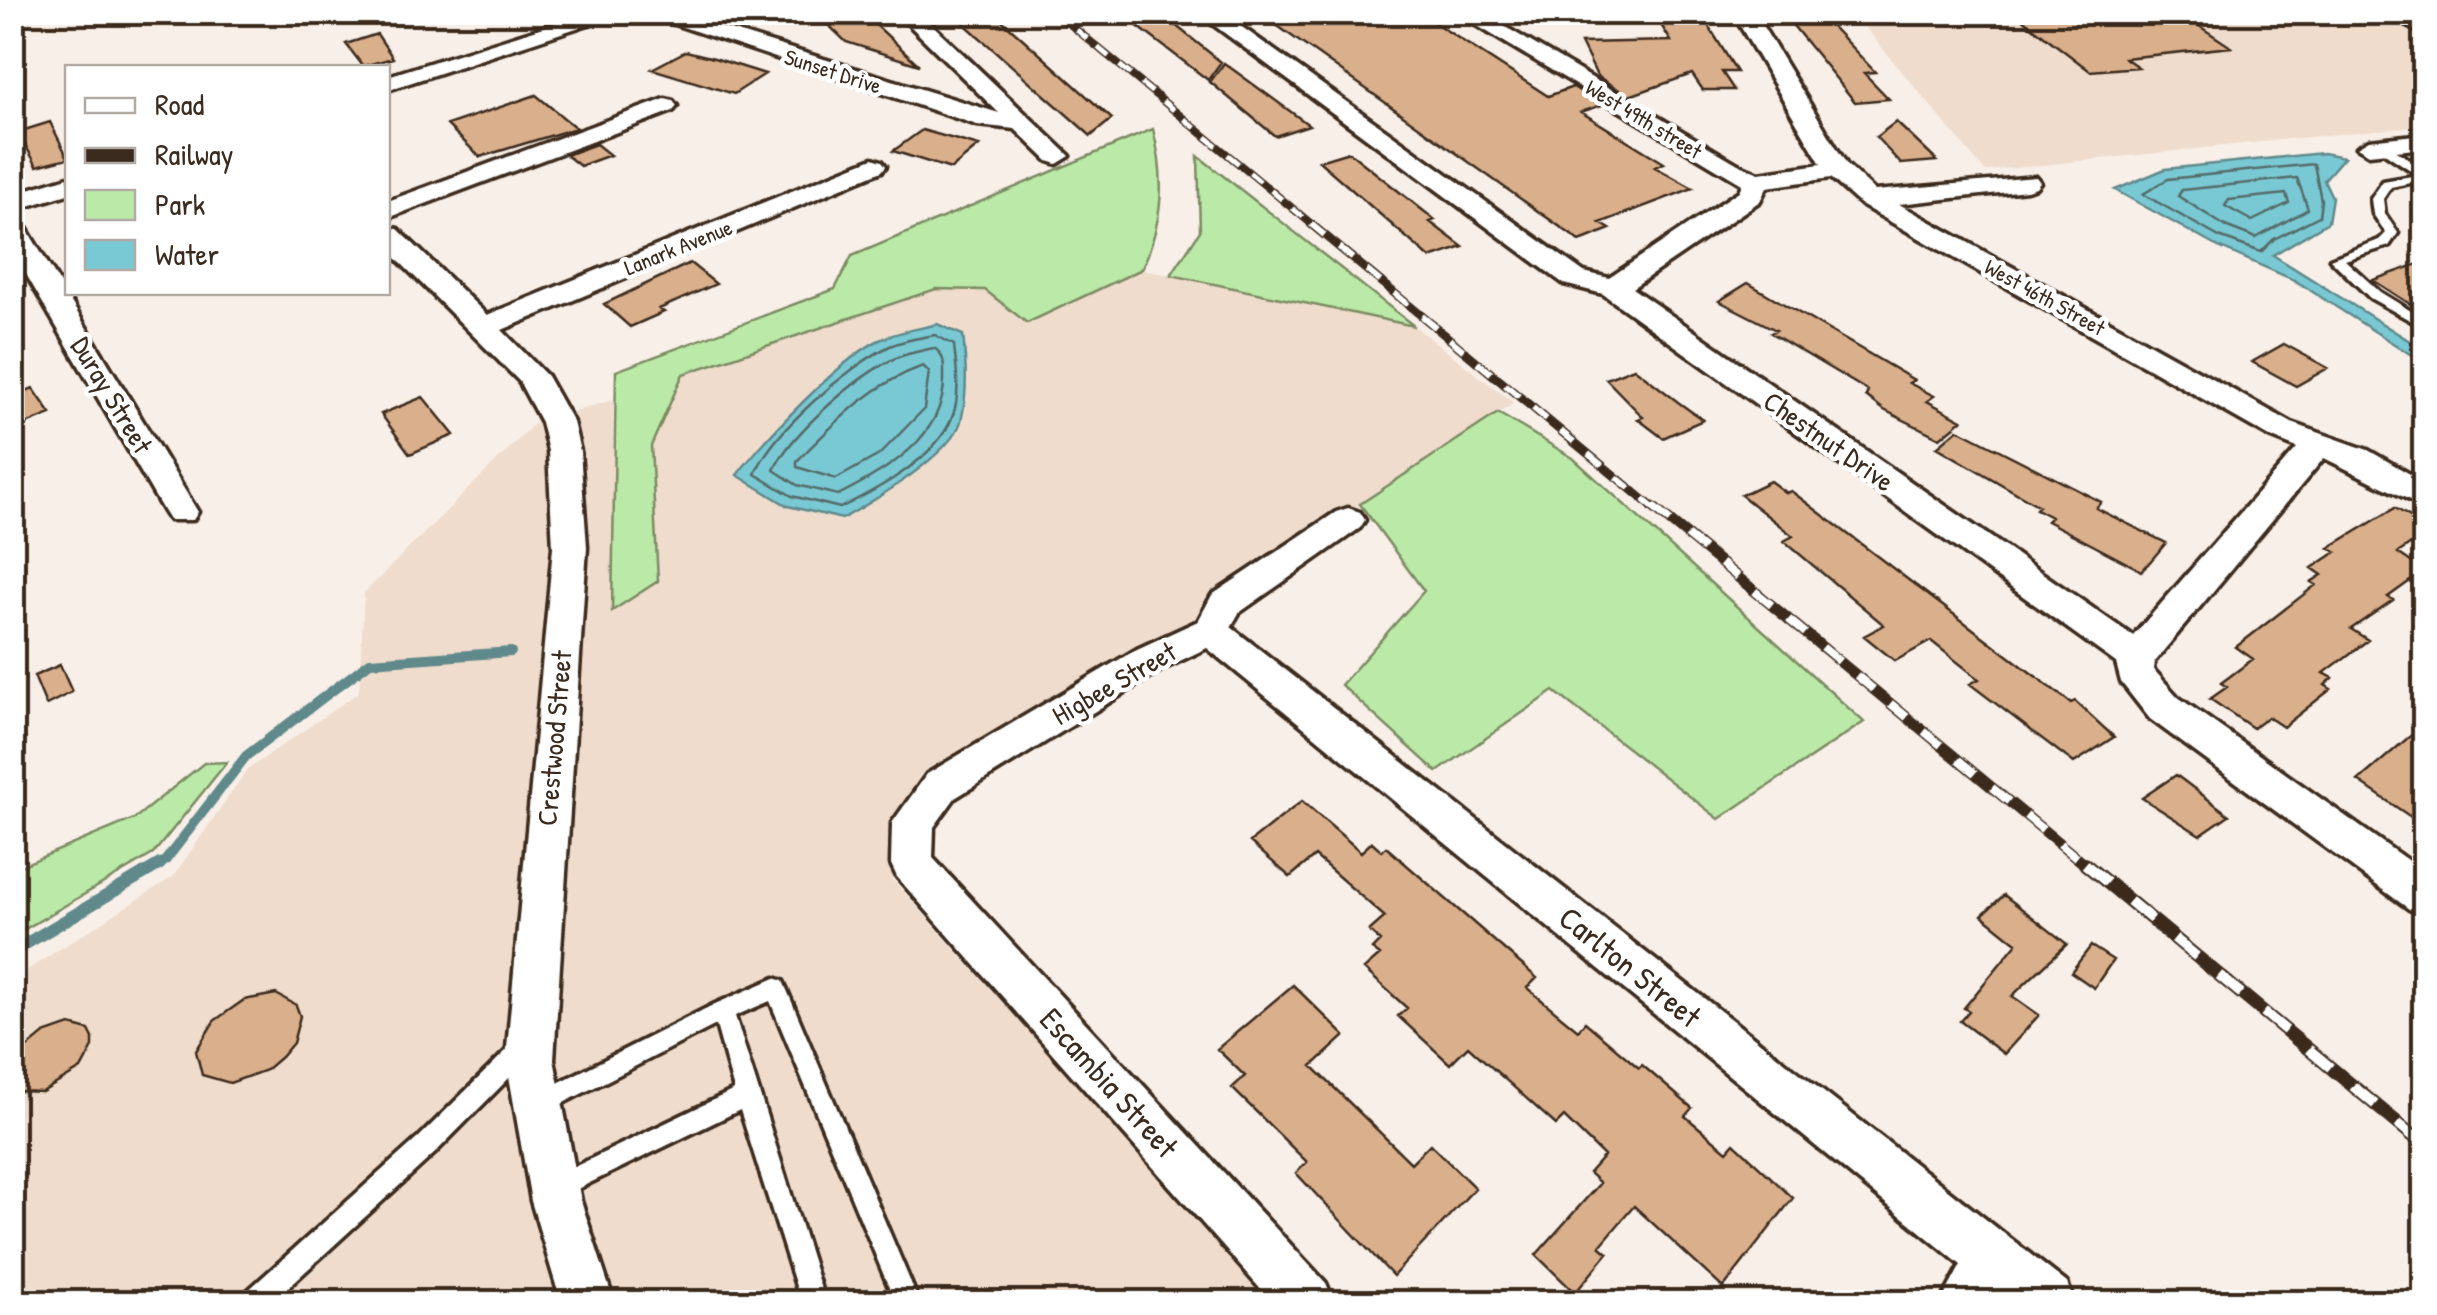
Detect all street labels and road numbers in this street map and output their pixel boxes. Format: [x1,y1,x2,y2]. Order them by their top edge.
street label: Sunset Drive [781,41,885,101]
street label: West 49th street [1580,72,1708,166]
street label: Lanark Avenue [620,212,737,282]
street label: West 46th Street [1979,252,2111,343]
street label: Duray Street [62,330,162,461]
street label: Chestnut Drive [1756,382,1902,500]
street label: Higbee Street [1045,632,1183,734]
street label: Crestwood Street [527,648,581,827]
street label: Carlton Street [1550,896,1711,1038]
street label: Escambia Street [1031,998,1189,1168]

